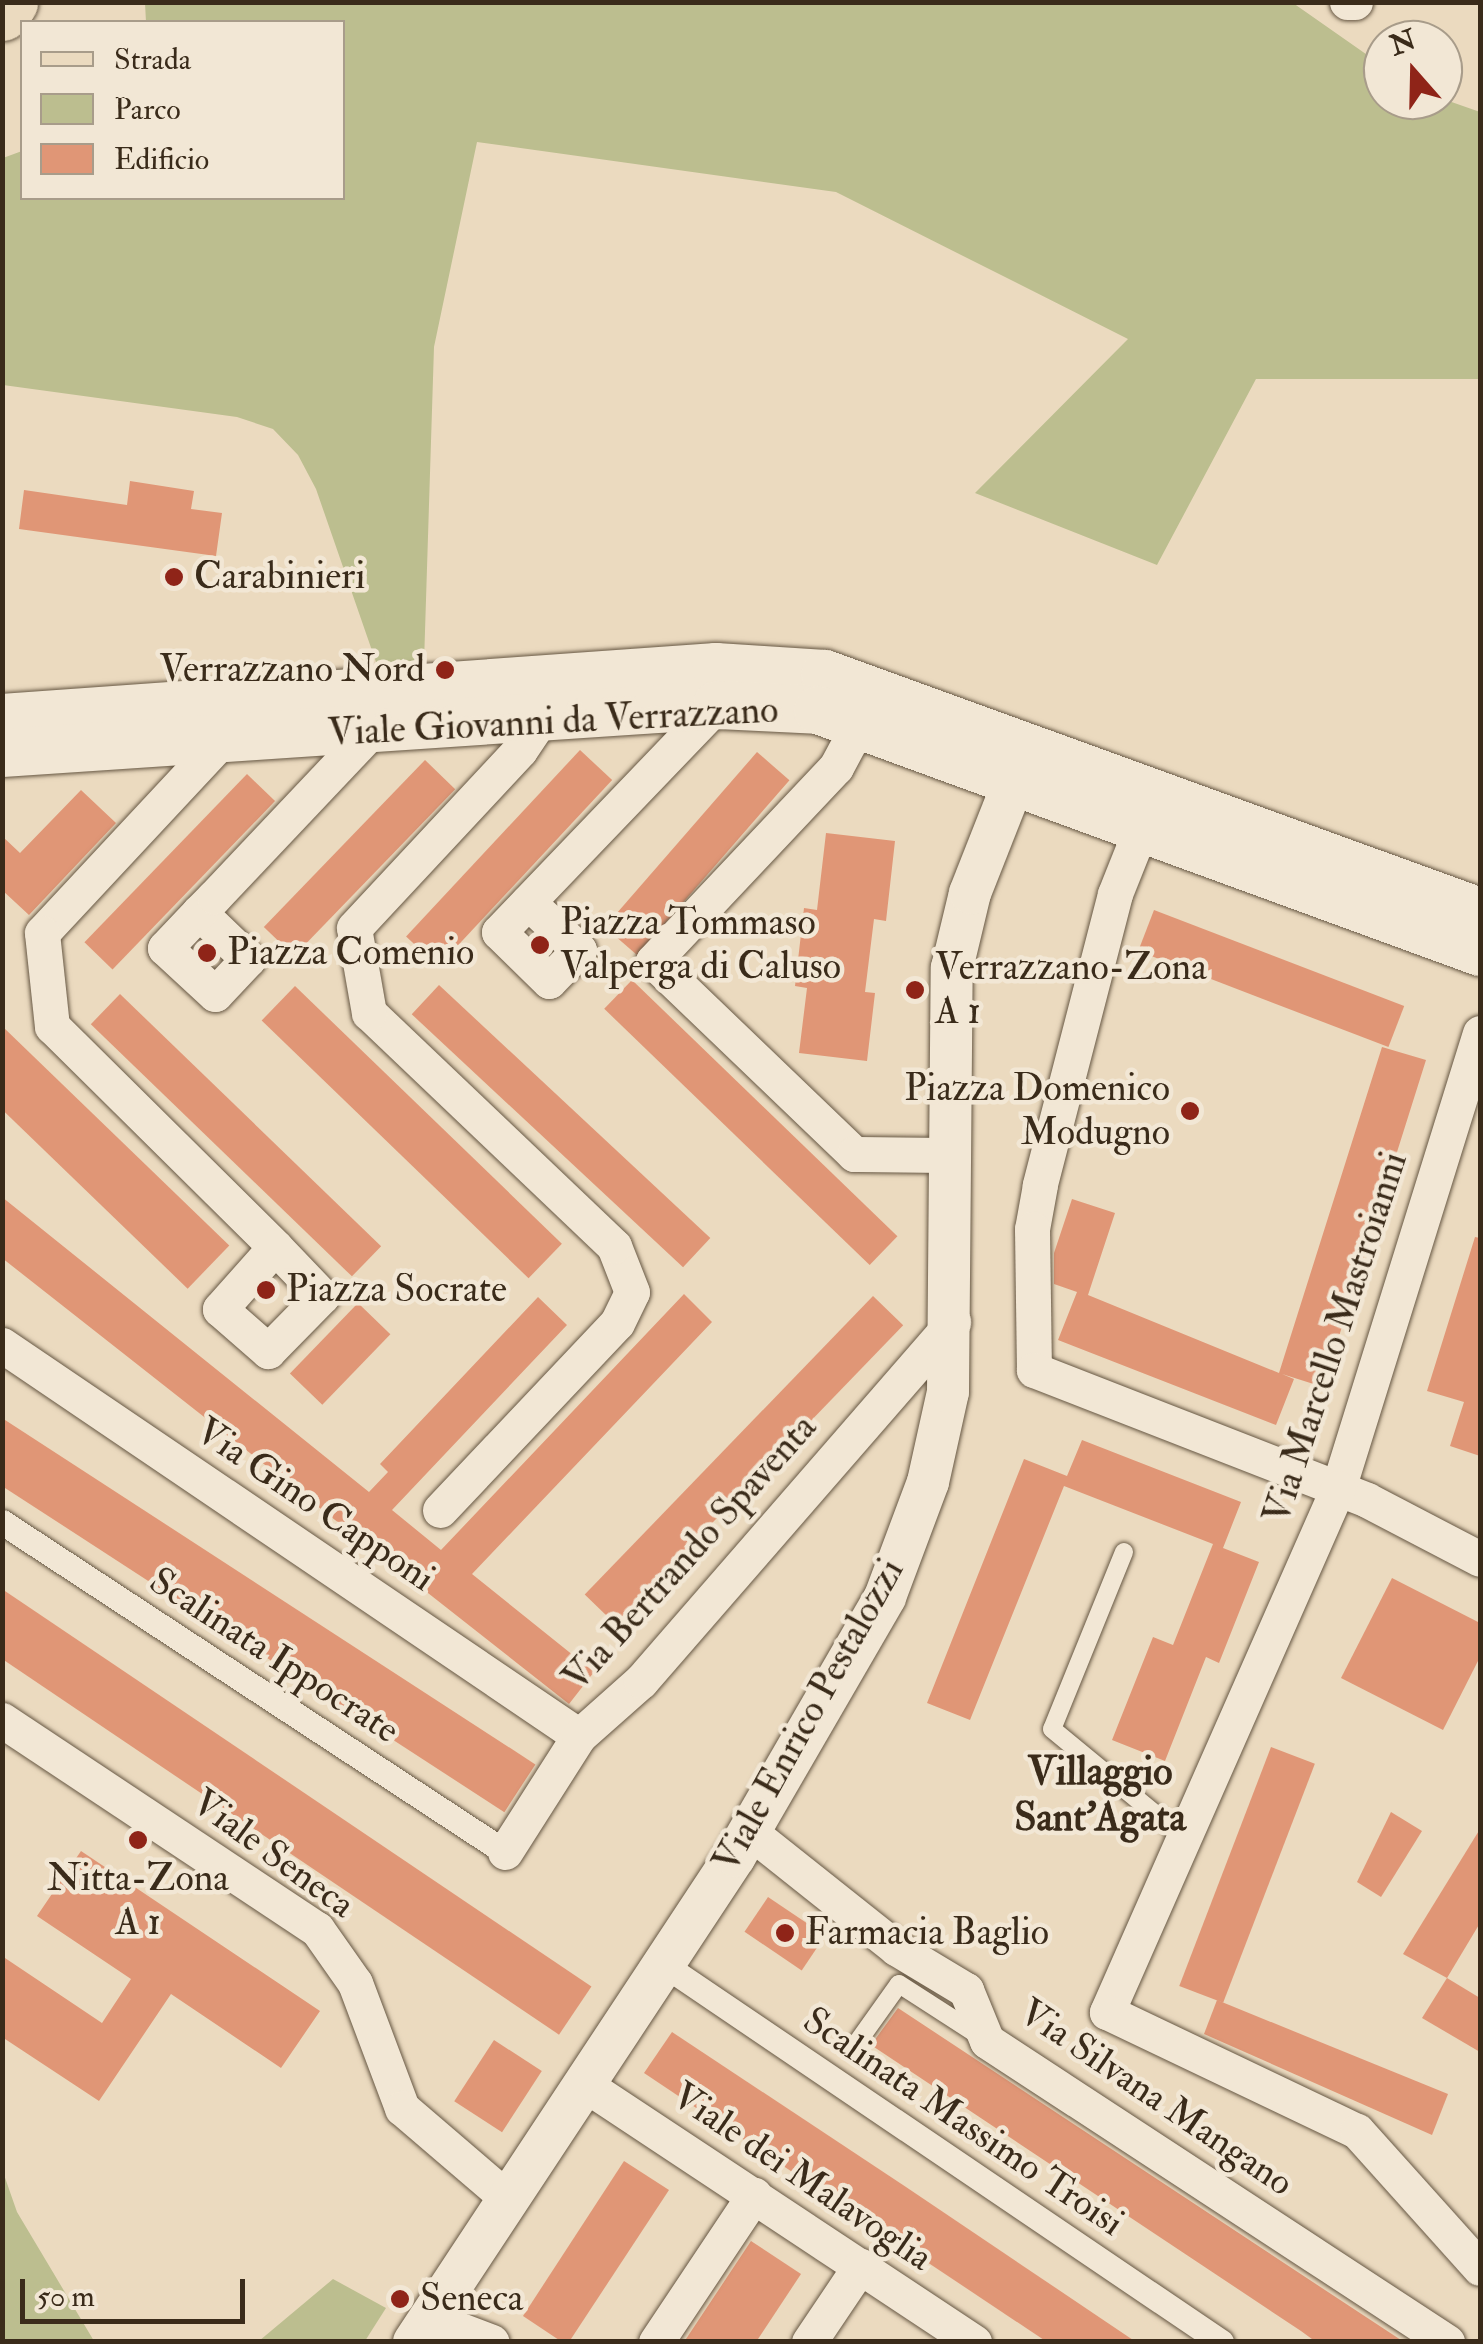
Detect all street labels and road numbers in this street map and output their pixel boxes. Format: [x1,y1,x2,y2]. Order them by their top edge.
street label: Viale Giovanni da Verrazzano [327,687,779,757]
street label: Via Marcello Mastroianni [1254,1146,1418,1530]
street label: Via Bertrando Spaventa [554,1405,826,1701]
street label: Via Gino Capponi [187,1408,443,1602]
street label: Viale Enrico Pestalozzi [704,1551,914,1881]
street label: Scalinata Ippocrate [141,1558,407,1754]
street label: Viale Seneca [183,1780,363,1928]
street label: Via Silvana Mangano [1011,1990,1301,2206]
street label: Scalinata Massimo Troisi [794,1998,1132,2246]
street label: Viale dei Malavoglia [663,2073,941,2281]

